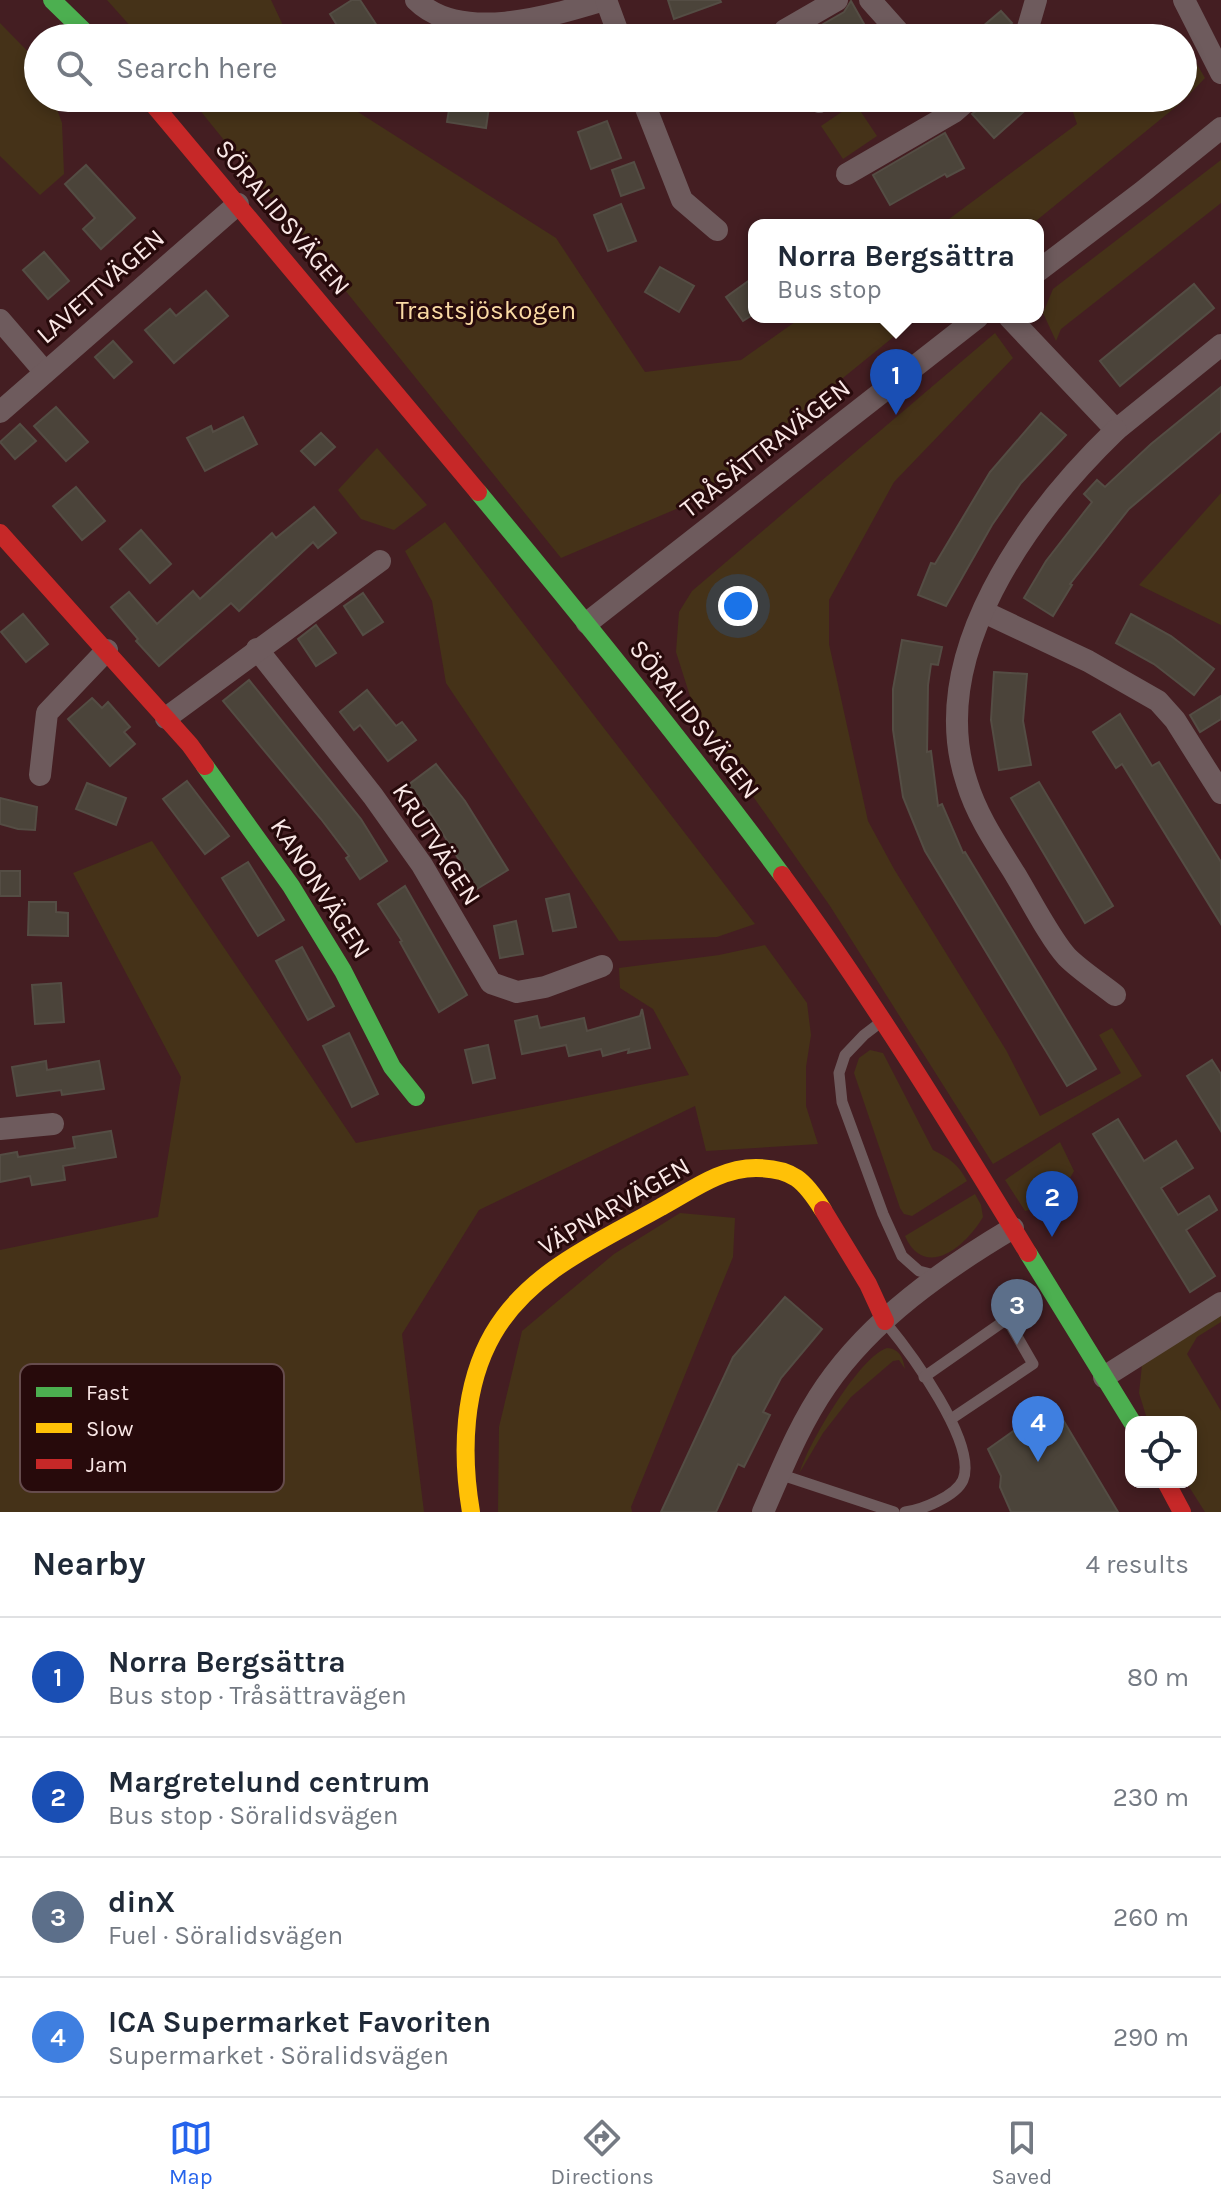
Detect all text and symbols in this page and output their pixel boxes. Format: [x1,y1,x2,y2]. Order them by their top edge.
search box [24,24,1197,112]
icon: search [52,46,96,90]
text: Search here [116,50,277,86]
street label: SÖRALIDSVÄGEN [209,133,357,301]
popup [748,219,1044,323]
street label: LAVETTVÄGEN [30,222,171,350]
text: Norra Bergsättra [777,238,1015,274]
text: Bus stop [777,274,882,305]
park label: Trastsjöskogen [396,295,576,326]
pin: 1 [870,349,922,415]
street label: TRÅSÄTTRAVÄGEN [674,372,857,524]
your location [718,586,758,626]
street label: SÖRALIDSVÄGEN [623,634,766,805]
street label: KRUTVÄGEN [386,777,488,911]
street label: KANONVÄGEN [264,812,377,964]
street label: VÄPNARVÄGEN [533,1151,695,1262]
pin: 2 [1026,1171,1078,1237]
pin: 3 [991,1279,1043,1345]
legend [20,1364,284,1492]
text: Fast [86,1380,129,1406]
pin: 4 [1012,1396,1064,1462]
text: Slow [86,1416,133,1442]
map controls [1125,1416,1197,1488]
button: locate [1125,1416,1197,1488]
text: Jam [86,1452,128,1478]
text: Nearby [32,1544,146,1584]
text: 4 results [1085,1549,1189,1580]
text: Norra Bergsättra [108,1644,346,1680]
text: 1 [53,1662,63,1693]
text: 80 m [1127,1662,1189,1693]
text: Bus stop · Tråsättravägen [108,1680,407,1711]
text: Margretelund centrum [108,1764,430,1800]
text: 2 [50,1782,66,1813]
text: 230 m [1113,1782,1189,1813]
text: Bus stop · Söralidsvägen [108,1800,398,1831]
text: dinX [108,1884,175,1920]
text: 3 [50,1902,66,1933]
text: 260 m [1113,1902,1189,1933]
text: Fuel · Söralidsvägen [108,1920,343,1951]
text: ICA Supermarket Favoriten [108,2004,491,2040]
text: 4 [50,2022,66,2053]
text: 290 m [1113,2022,1189,2053]
text: Supermarket · Söralidsvägen [108,2040,449,2071]
tab: Map [169,2116,213,2190]
tab: Directions [550,2116,654,2190]
tab: Saved [991,2116,1052,2190]

